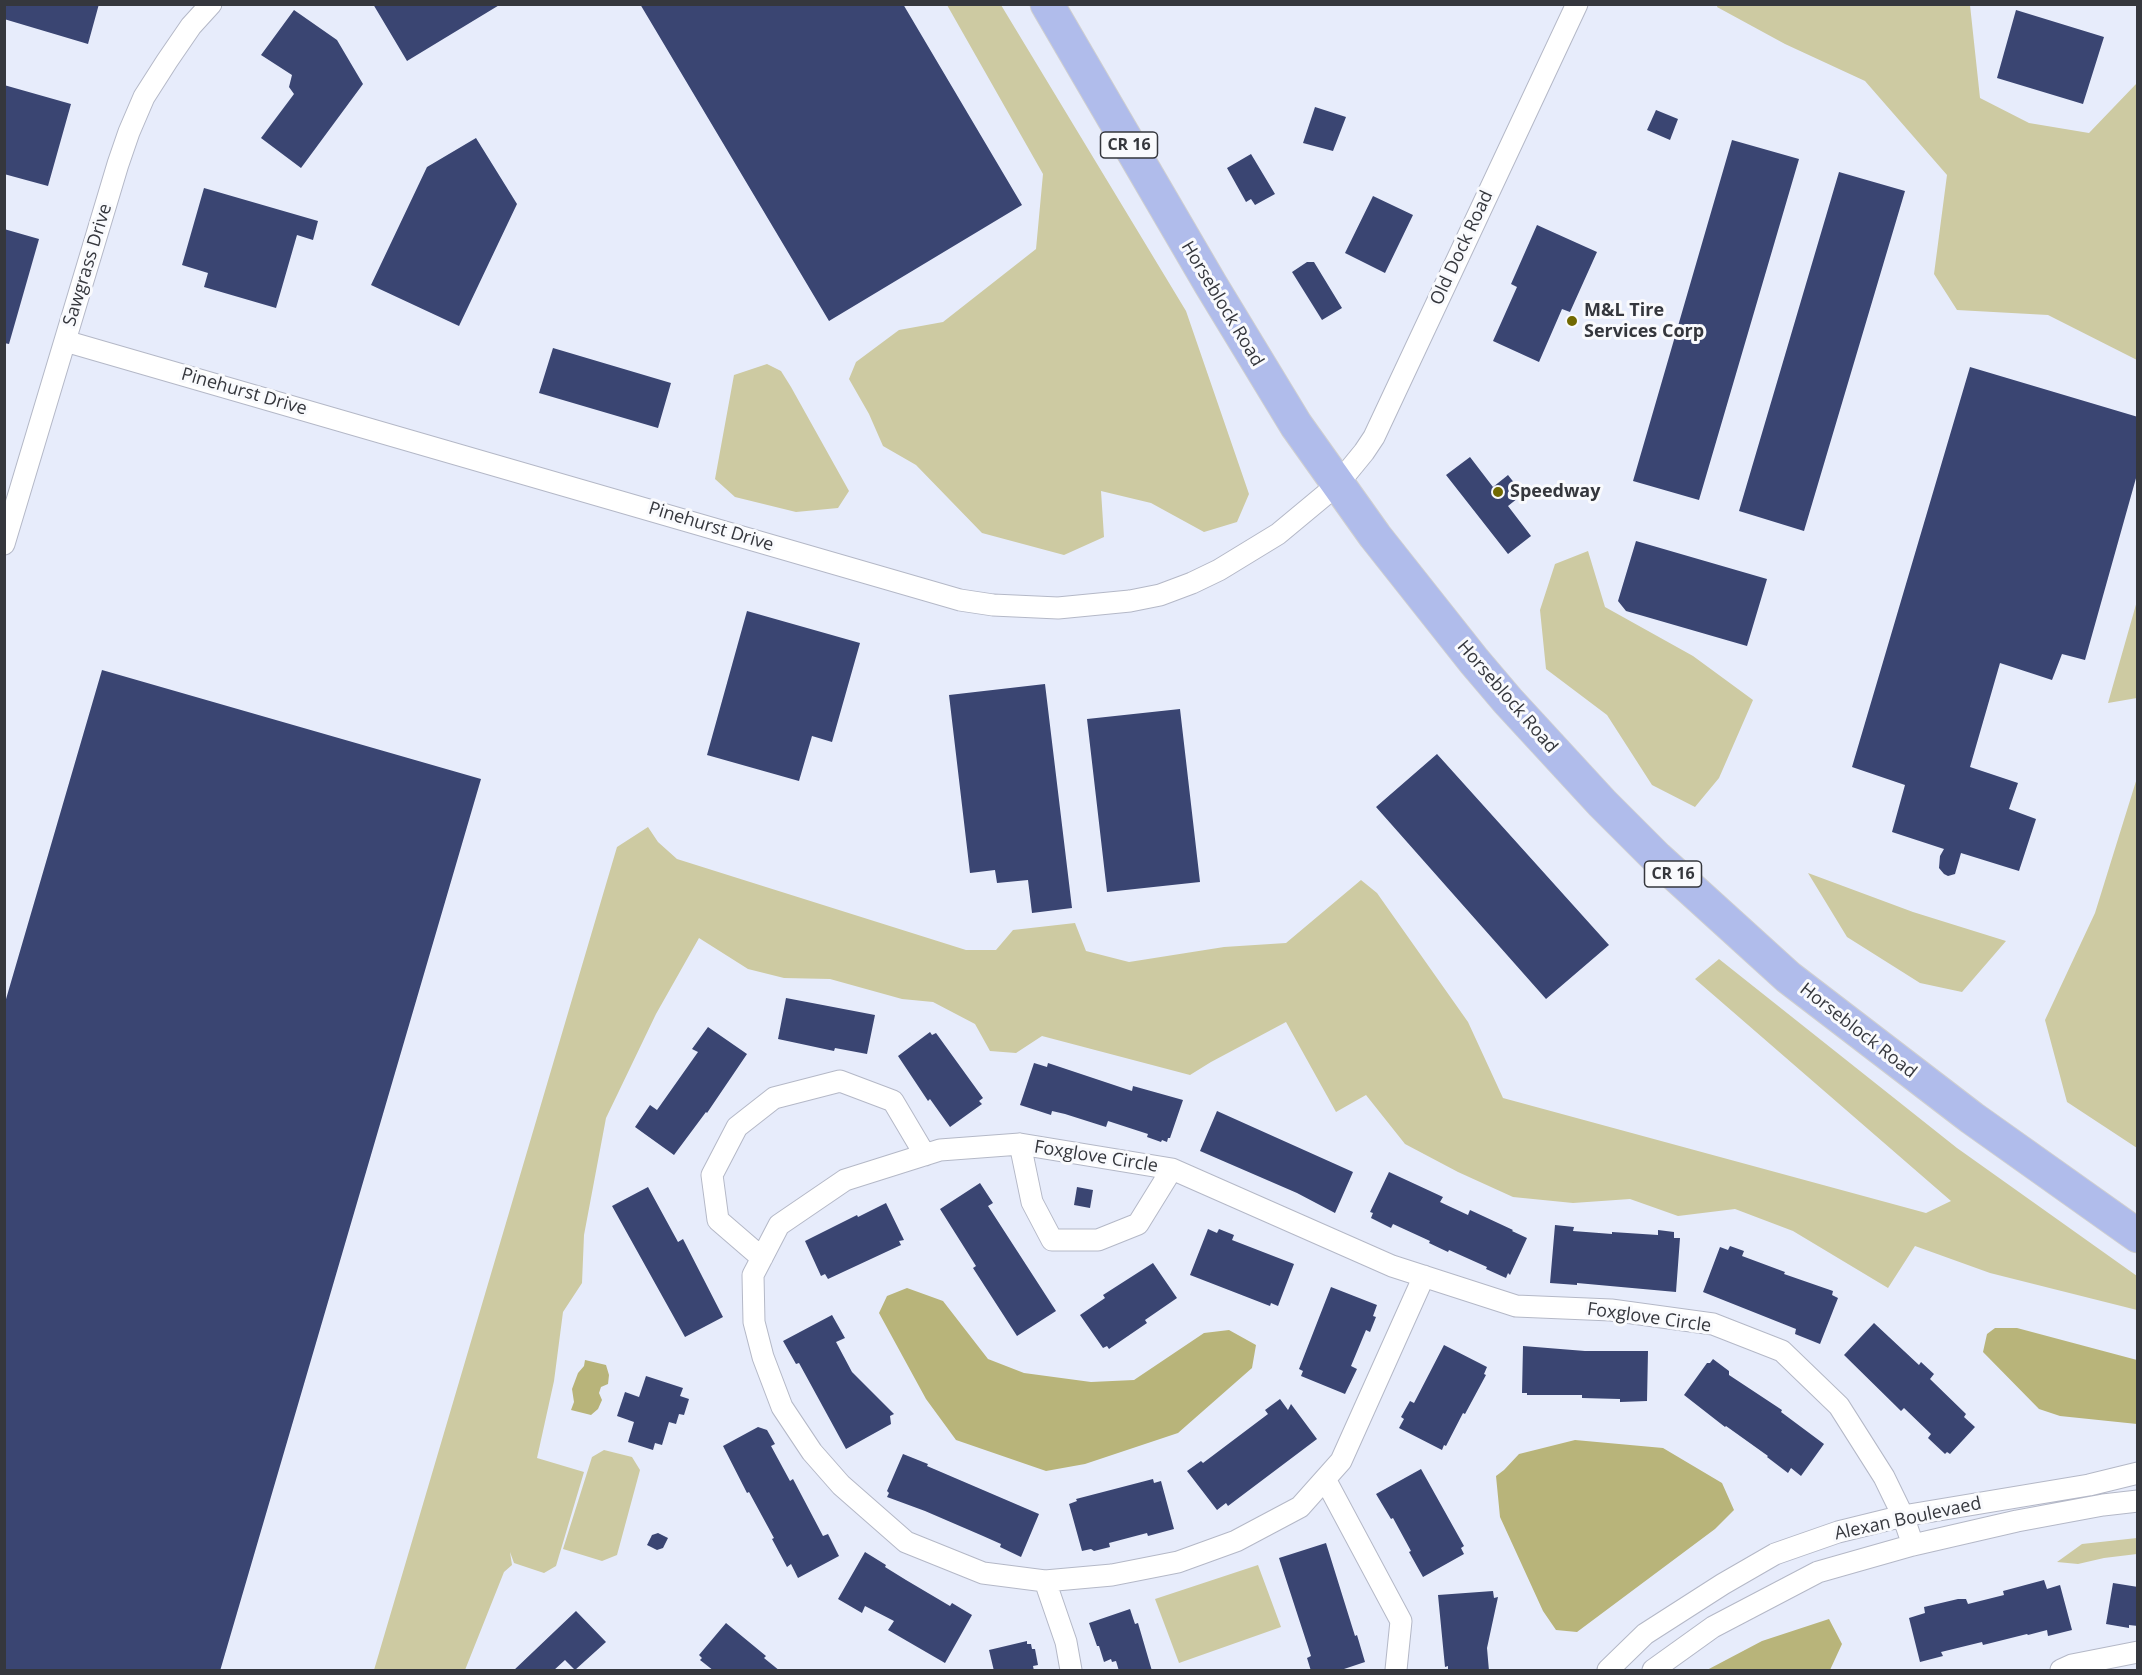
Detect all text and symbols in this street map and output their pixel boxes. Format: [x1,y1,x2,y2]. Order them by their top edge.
road number: CR 16 [1100,132,1158,158]
street label: Old Dock Road [1426,187,1498,309]
street label: Sawgrass Drive [59,201,117,329]
street label: Horseblock Road [1176,237,1268,371]
place label: M&L Tire Services Corp [1584,300,1704,342]
marker: M&L Tire Services Corp [1565,314,1579,328]
street label: Pinehurst Drive [179,364,309,420]
place label: Speedway [1510,481,1600,503]
marker: Speedway [1491,485,1505,499]
street label: Pinehurst Drive [646,498,776,556]
street label: Horseblock Road [1452,636,1562,758]
road number: CR 16 [1644,861,1702,887]
street label: Horseblock Road [1795,979,1921,1083]
street label: Foxglove Circle [1033,1137,1159,1177]
street label: Foxglove Circle [1586,1299,1712,1337]
street label: Alexan Boulevaed [1833,1493,1983,1545]

